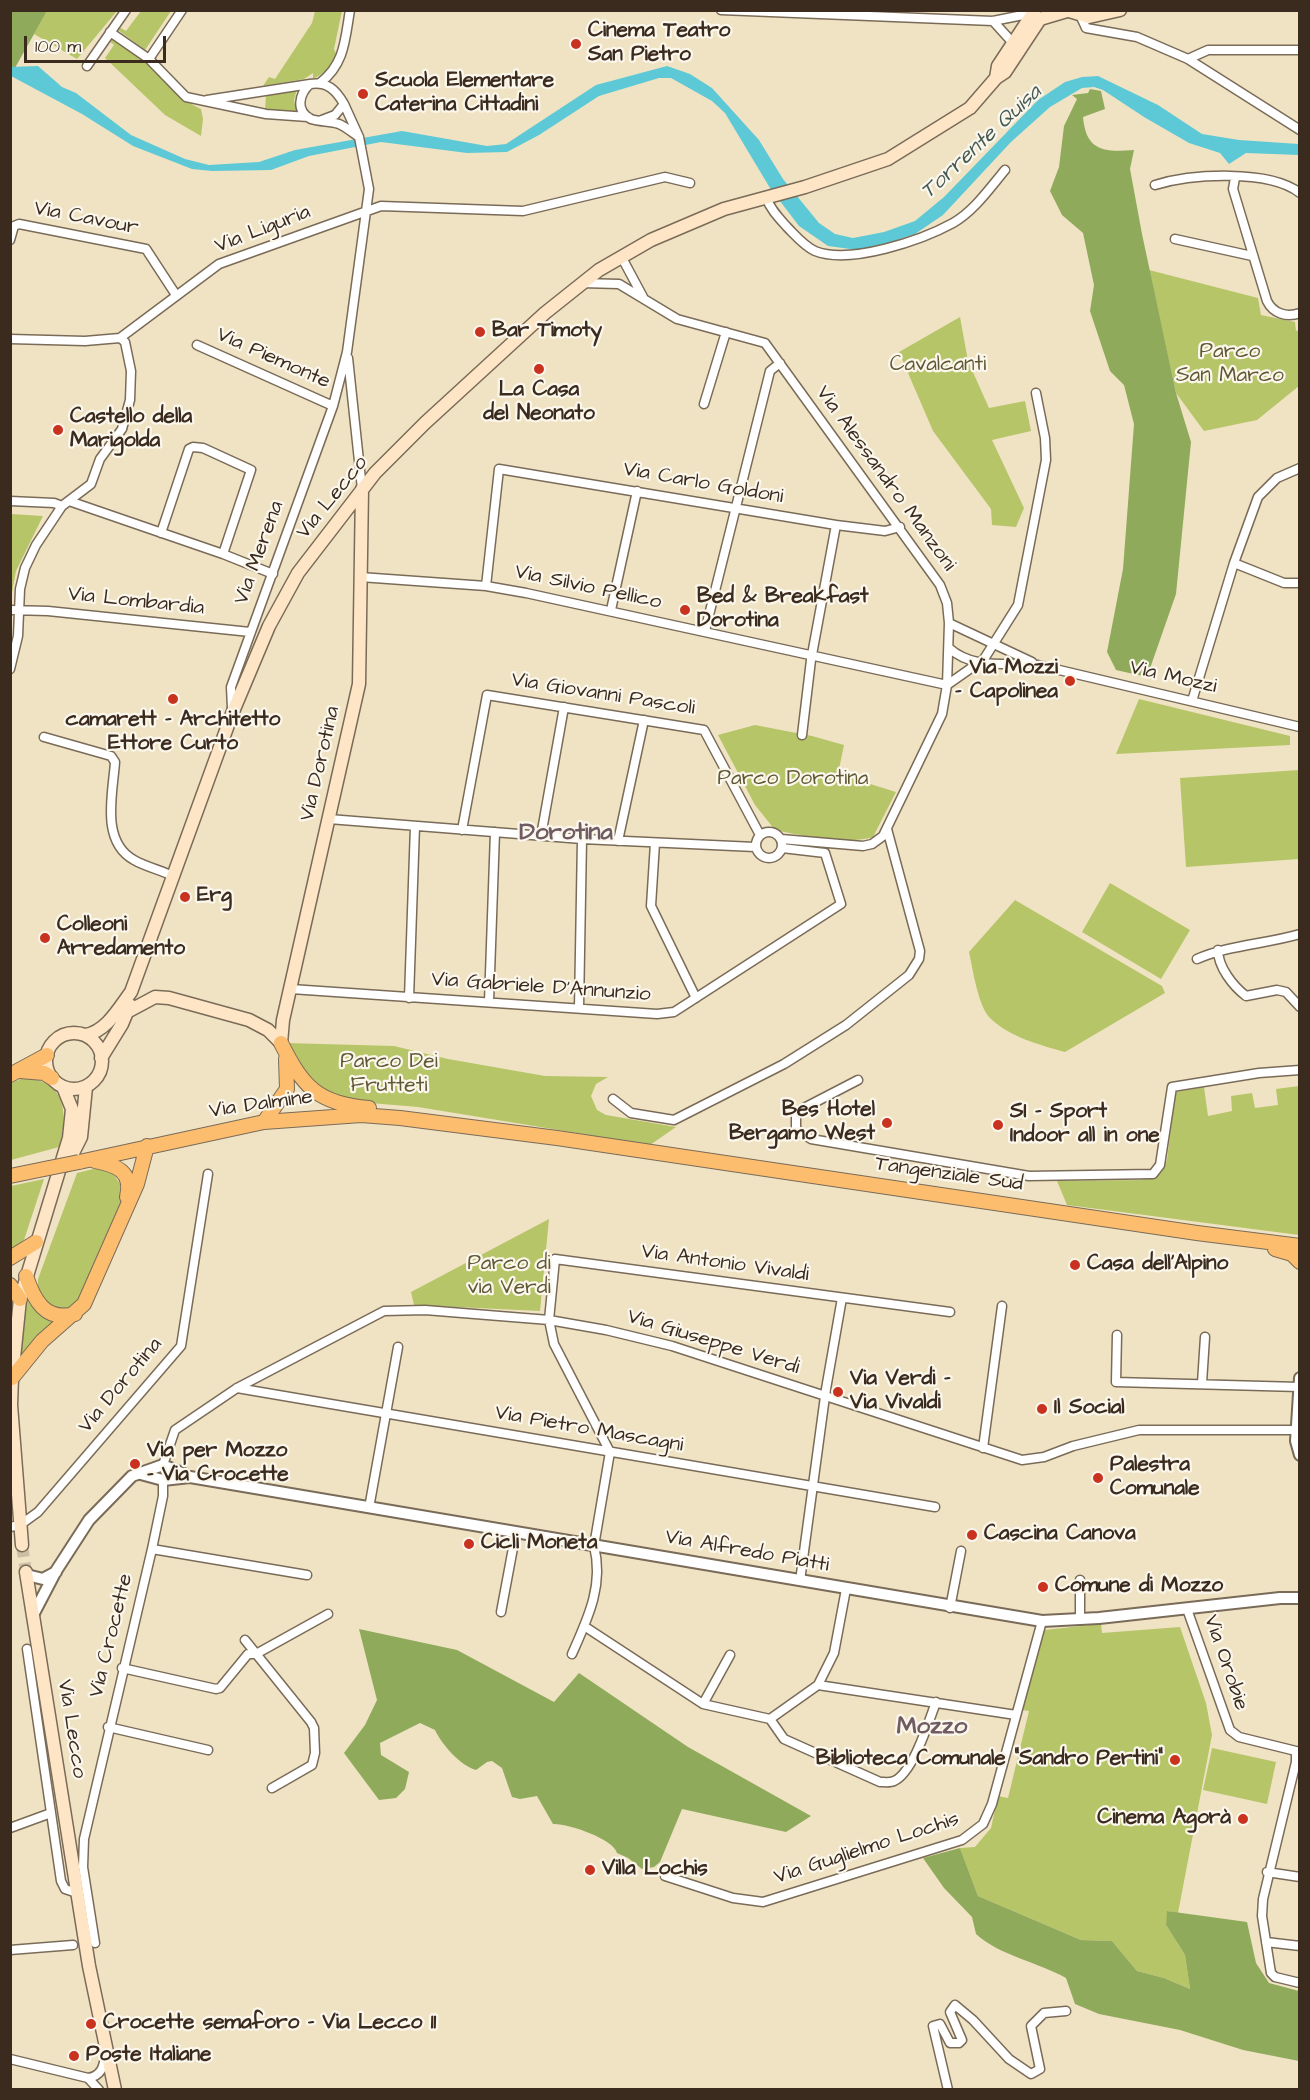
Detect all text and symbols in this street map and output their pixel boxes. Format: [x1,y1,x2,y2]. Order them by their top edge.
place label: Cinema Teatro San Pietro [588,19,730,69]
scale bar [27,24,170,62]
text: 100 m [35,34,81,59]
marker: Cinema Teatro San Pietro [569,37,583,51]
place label: Scuola Elementare Caterina Cittadini [375,69,554,119]
water label: Torrente Quisa [916,80,1048,206]
marker: Scuola Elementare Caterina Cittadini [356,87,370,101]
street label: Via Cavour [32,197,140,241]
street label: Via Liguria [212,200,314,260]
place label: Bar Timoty [492,319,602,345]
street label: Via Piemonte [212,323,334,395]
marker: Bar Timoty [473,325,487,339]
park label: Parco San Marco [1176,340,1284,390]
park label: Cavalcanti [890,353,986,379]
marker: La Casa del Neonato [532,362,546,376]
place label: La Casa del Neonato [483,378,595,428]
street label: Via Alessandro Manzoni [809,381,961,577]
place label: Castello della Marigolda [70,405,192,455]
marker: Castello della Marigolda [51,423,65,437]
street label: Via Lecco [292,451,374,545]
street label: Via Carlo Goldoni [621,458,785,510]
street label: Via Merena [230,498,290,608]
street label: Via Silvio Pellico [512,560,664,616]
street label: Via Lombardia [67,582,205,622]
place label: Bed & Breakfast Dorotina [697,585,869,635]
marker: Bed & Breakfast Dorotina [678,603,692,617]
place label: Via Mozzi - Capolinea [955,656,1058,706]
street label: Via Mozzi [1127,656,1219,700]
street label: Via Giovanni Pascoli [510,668,696,722]
marker: Via Mozzi - Capolinea [1063,674,1077,688]
marker: camarett - Architetto Ettore Curto [166,692,180,706]
street label: Via Dorotina [296,704,346,824]
place label: camarett - Architetto Ettore Curto [66,708,280,758]
park label: Parco Dorotina [718,767,868,793]
district label: Dorotina [519,820,613,848]
place label: Erg [197,884,232,910]
marker: Erg [178,890,192,904]
place label: Colleoni Arredamento [57,913,185,963]
marker: Colleoni Arredamento [38,931,52,945]
street label: Via Gabriele D'Annunzio [431,968,651,1008]
park label: Parco Dei Frutteti [340,1050,438,1100]
street label: Via Dalmine [208,1085,314,1125]
place label: Bes Hotel Bergamo West [729,1098,875,1148]
place label: SI - Sport Indoor all in one [1010,1100,1160,1150]
marker: Bes Hotel Bergamo West [880,1116,894,1130]
marker: SI - Sport Indoor all in one [991,1118,1005,1132]
street label: Tangenziale Sud [873,1152,1025,1198]
street label: Via Antonio Vivaldi [640,1240,810,1288]
park label: Parco di via Verdi [467,1252,551,1302]
place label: Casa dell'Alpino [1087,1252,1228,1278]
marker: Casa dell'Alpino [1068,1258,1082,1272]
street label: Via Giuseppe Verdi [624,1305,802,1381]
street label: Via Dorotina [74,1333,168,1439]
place label: Via Verdi - Via Vivaldi [850,1367,950,1417]
marker: Via Verdi - Via Vivaldi [831,1385,845,1399]
place label: Il Social [1054,1396,1125,1422]
street label: Via Pietro Mascagni [493,1401,685,1459]
marker: Il Social [1035,1402,1049,1416]
place label: Via per Mozzo - Via Crocette [147,1439,289,1489]
place label: Palestra Comunale [1110,1453,1200,1503]
marker: Via per Mozzo - Via Crocette [128,1457,142,1471]
marker: Palestra Comunale [1091,1471,1105,1485]
place label: Cascina Canova [984,1522,1136,1548]
street label: Via Alfredo Piatti [663,1525,831,1579]
marker: Cascina Canova [965,1528,979,1542]
place label: Cicli Moneta [481,1531,597,1557]
marker: Cicli Moneta [462,1537,476,1551]
street label: Via Crocette [84,1571,140,1701]
place label: Comune di Mozzo [1055,1574,1223,1600]
marker: Comune di Mozzo [1036,1580,1050,1594]
street label: Via Orobie [1197,1612,1253,1714]
street label: Via Lecco [51,1678,91,1780]
district label: Mozzo [897,1714,967,1742]
place label: Biblioteca Comunale "Sandro Pertini" [816,1747,1163,1773]
marker: Biblioteca Comunale "Sandro Pertini" [1168,1753,1182,1767]
place label: Cinema Agorà [1097,1806,1231,1832]
street label: Via Guglielmo Lochis [771,1807,963,1891]
marker: Cinema Agorà [1236,1812,1250,1826]
place label: Villa Lochis [602,1857,708,1883]
marker: Villa Lochis [583,1863,597,1877]
place label: Crocette semaforo - Via Lecco 11 [103,2011,436,2037]
marker: Crocette semaforo - Via Lecco 11 [84,2017,98,2031]
place label: Poste Italiane [86,2043,211,2069]
marker: Poste Italiane [67,2049,81,2063]

